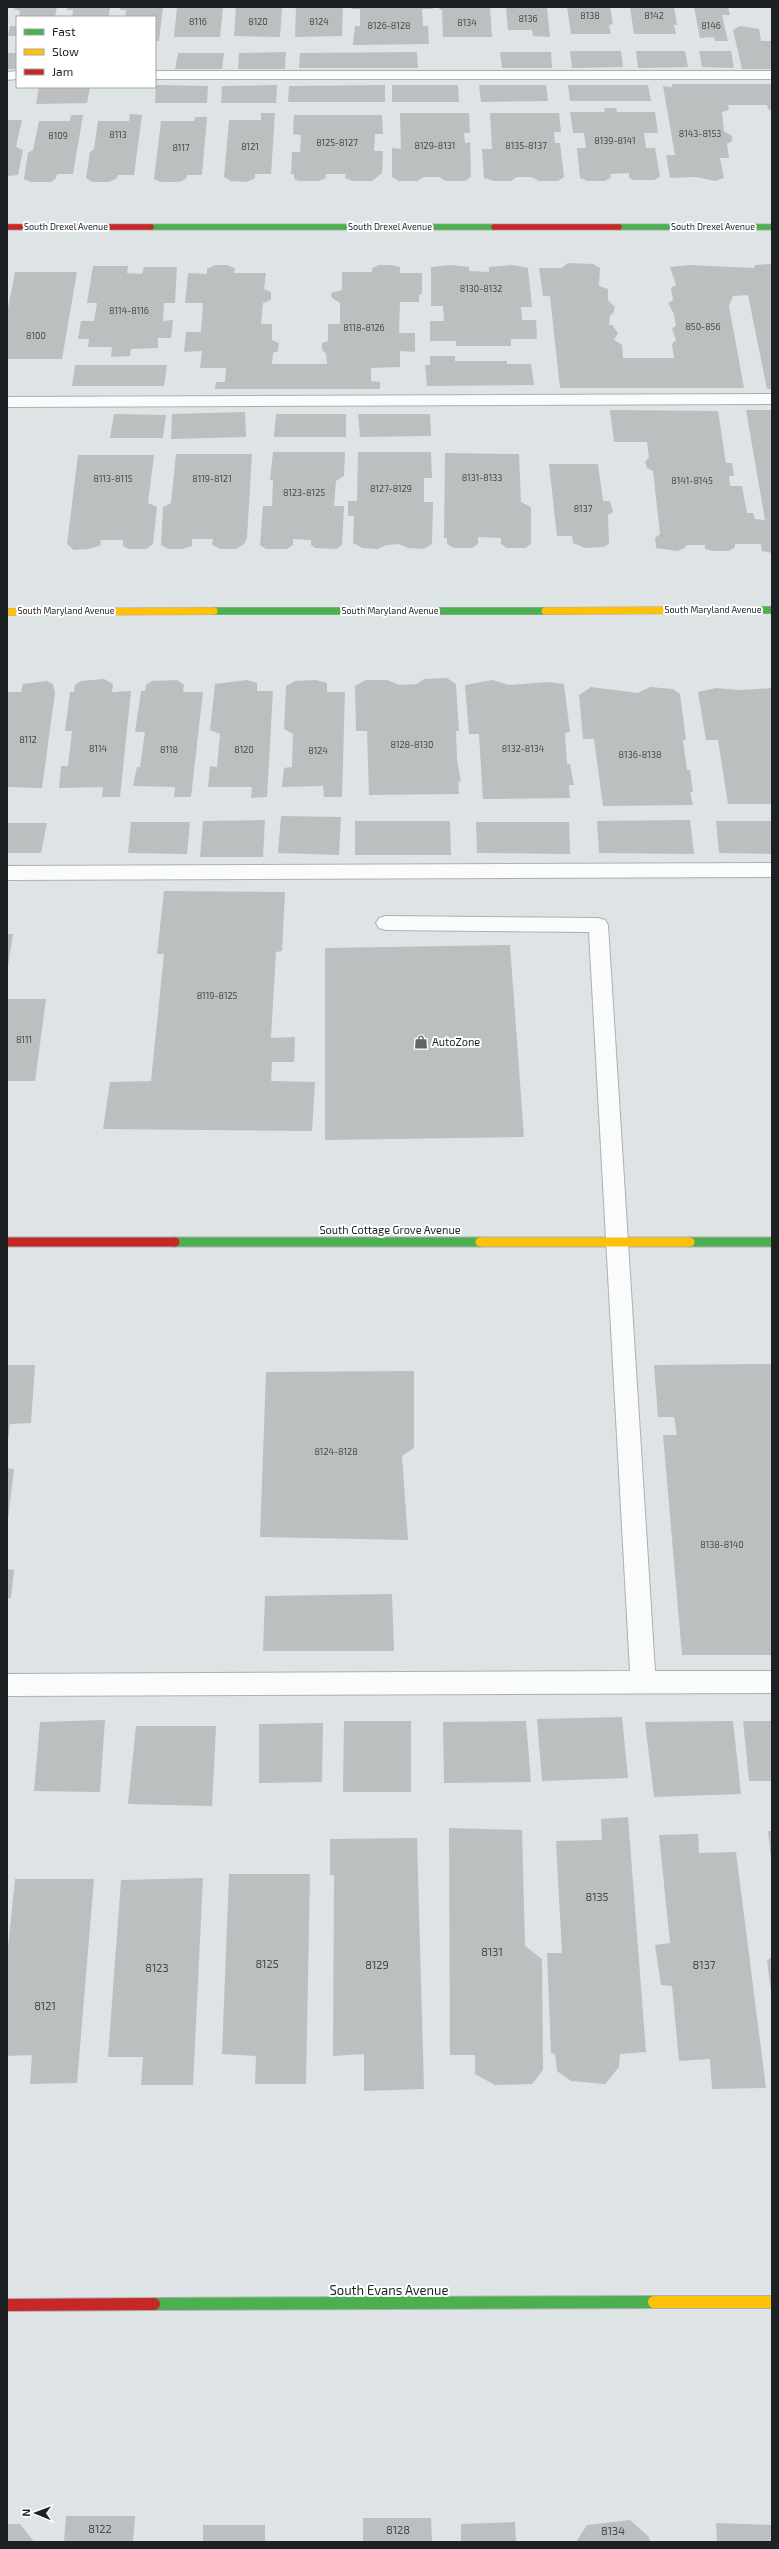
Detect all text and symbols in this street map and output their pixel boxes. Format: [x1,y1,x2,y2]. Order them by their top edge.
house number: 8138 [580,10,600,21]
house number: 8142 [644,10,664,21]
house number: 8136 [518,13,538,24]
legend [16,16,156,88]
house number: 8116 [189,16,207,27]
house number: 8120 [248,16,268,27]
house number: 8124 [309,16,329,27]
house number: 8134 [457,17,477,28]
house number: 8126-8128 [368,20,410,31]
house number: 8146 [701,20,721,31]
text: Fast [52,24,76,38]
text: Slow [52,44,79,58]
text: Jam [52,64,73,78]
house number: 8143-8153 [679,128,721,139]
house number: 8113 [109,129,127,140]
house number: 8109 [48,130,68,141]
house number: 8139-8141 [594,135,636,146]
house number: 8125-8127 [316,137,358,148]
house number: 8129-8131 [415,140,455,151]
house number: 8135-8137 [505,140,547,151]
house number: 8121 [241,141,259,152]
house number: 8117 [172,142,190,153]
street label: South Drexel Avenue [24,221,108,232]
street label: South Drexel Avenue [348,221,432,232]
street label: South Drexel Avenue [671,221,755,232]
house number: 8130-8132 [460,283,502,294]
house number: 8114-8116 [109,305,149,316]
house number: 850-856 [685,321,721,332]
house number: 8118-8126 [343,322,385,333]
house number: 8100 [26,330,46,341]
house number: 8131-8133 [462,472,502,483]
house number: 8113-8115 [93,473,133,484]
house number: 8119-8121 [192,473,232,484]
house number: 8141-8145 [671,475,713,486]
house number: 8127-8129 [370,483,412,494]
house number: 8123-8125 [283,487,325,498]
house number: 8137 [574,503,593,514]
street label: South Maryland Avenue [664,604,762,615]
street label: South Maryland Avenue [17,605,115,616]
street label: South Maryland Avenue [341,605,439,616]
house number: 8112 [19,734,37,745]
house number: 8128-8130 [390,739,434,750]
house number: 8114 [89,743,108,754]
house number: 8132-8134 [502,743,545,754]
house number: 8118 [160,744,178,755]
house number: 8120 [234,744,254,755]
house number: 8124 [308,745,328,756]
house number: 8136-8138 [619,749,661,760]
house number: 8119-8125 [197,990,238,1001]
house number: 8111 [16,1034,32,1045]
shop icon: AutoZone [413,1034,429,1050]
place label: AutoZone [432,1035,480,1048]
street label: South Cottage Grove Avenue [319,1223,461,1236]
house number: 8124-8128 [314,1446,358,1457]
house number: 8138-8140 [700,1539,744,1550]
house number: 8135 [585,1890,609,1903]
house number: 8131 [481,1945,503,1958]
house number: 8125 [255,1957,279,1970]
house number: 8129 [365,1958,389,1971]
house number: 8137 [693,1958,716,1971]
house number: 8123 [145,1961,169,1974]
house number: 8121 [34,1999,56,2012]
street label: South Evans Avenue [329,2282,449,2298]
north arrow [16,2493,56,2533]
text: N [19,2509,32,2517]
house number: 8122 [88,2522,112,2535]
house number: 8128 [386,2523,410,2536]
house number: 8134 [601,2524,625,2537]

